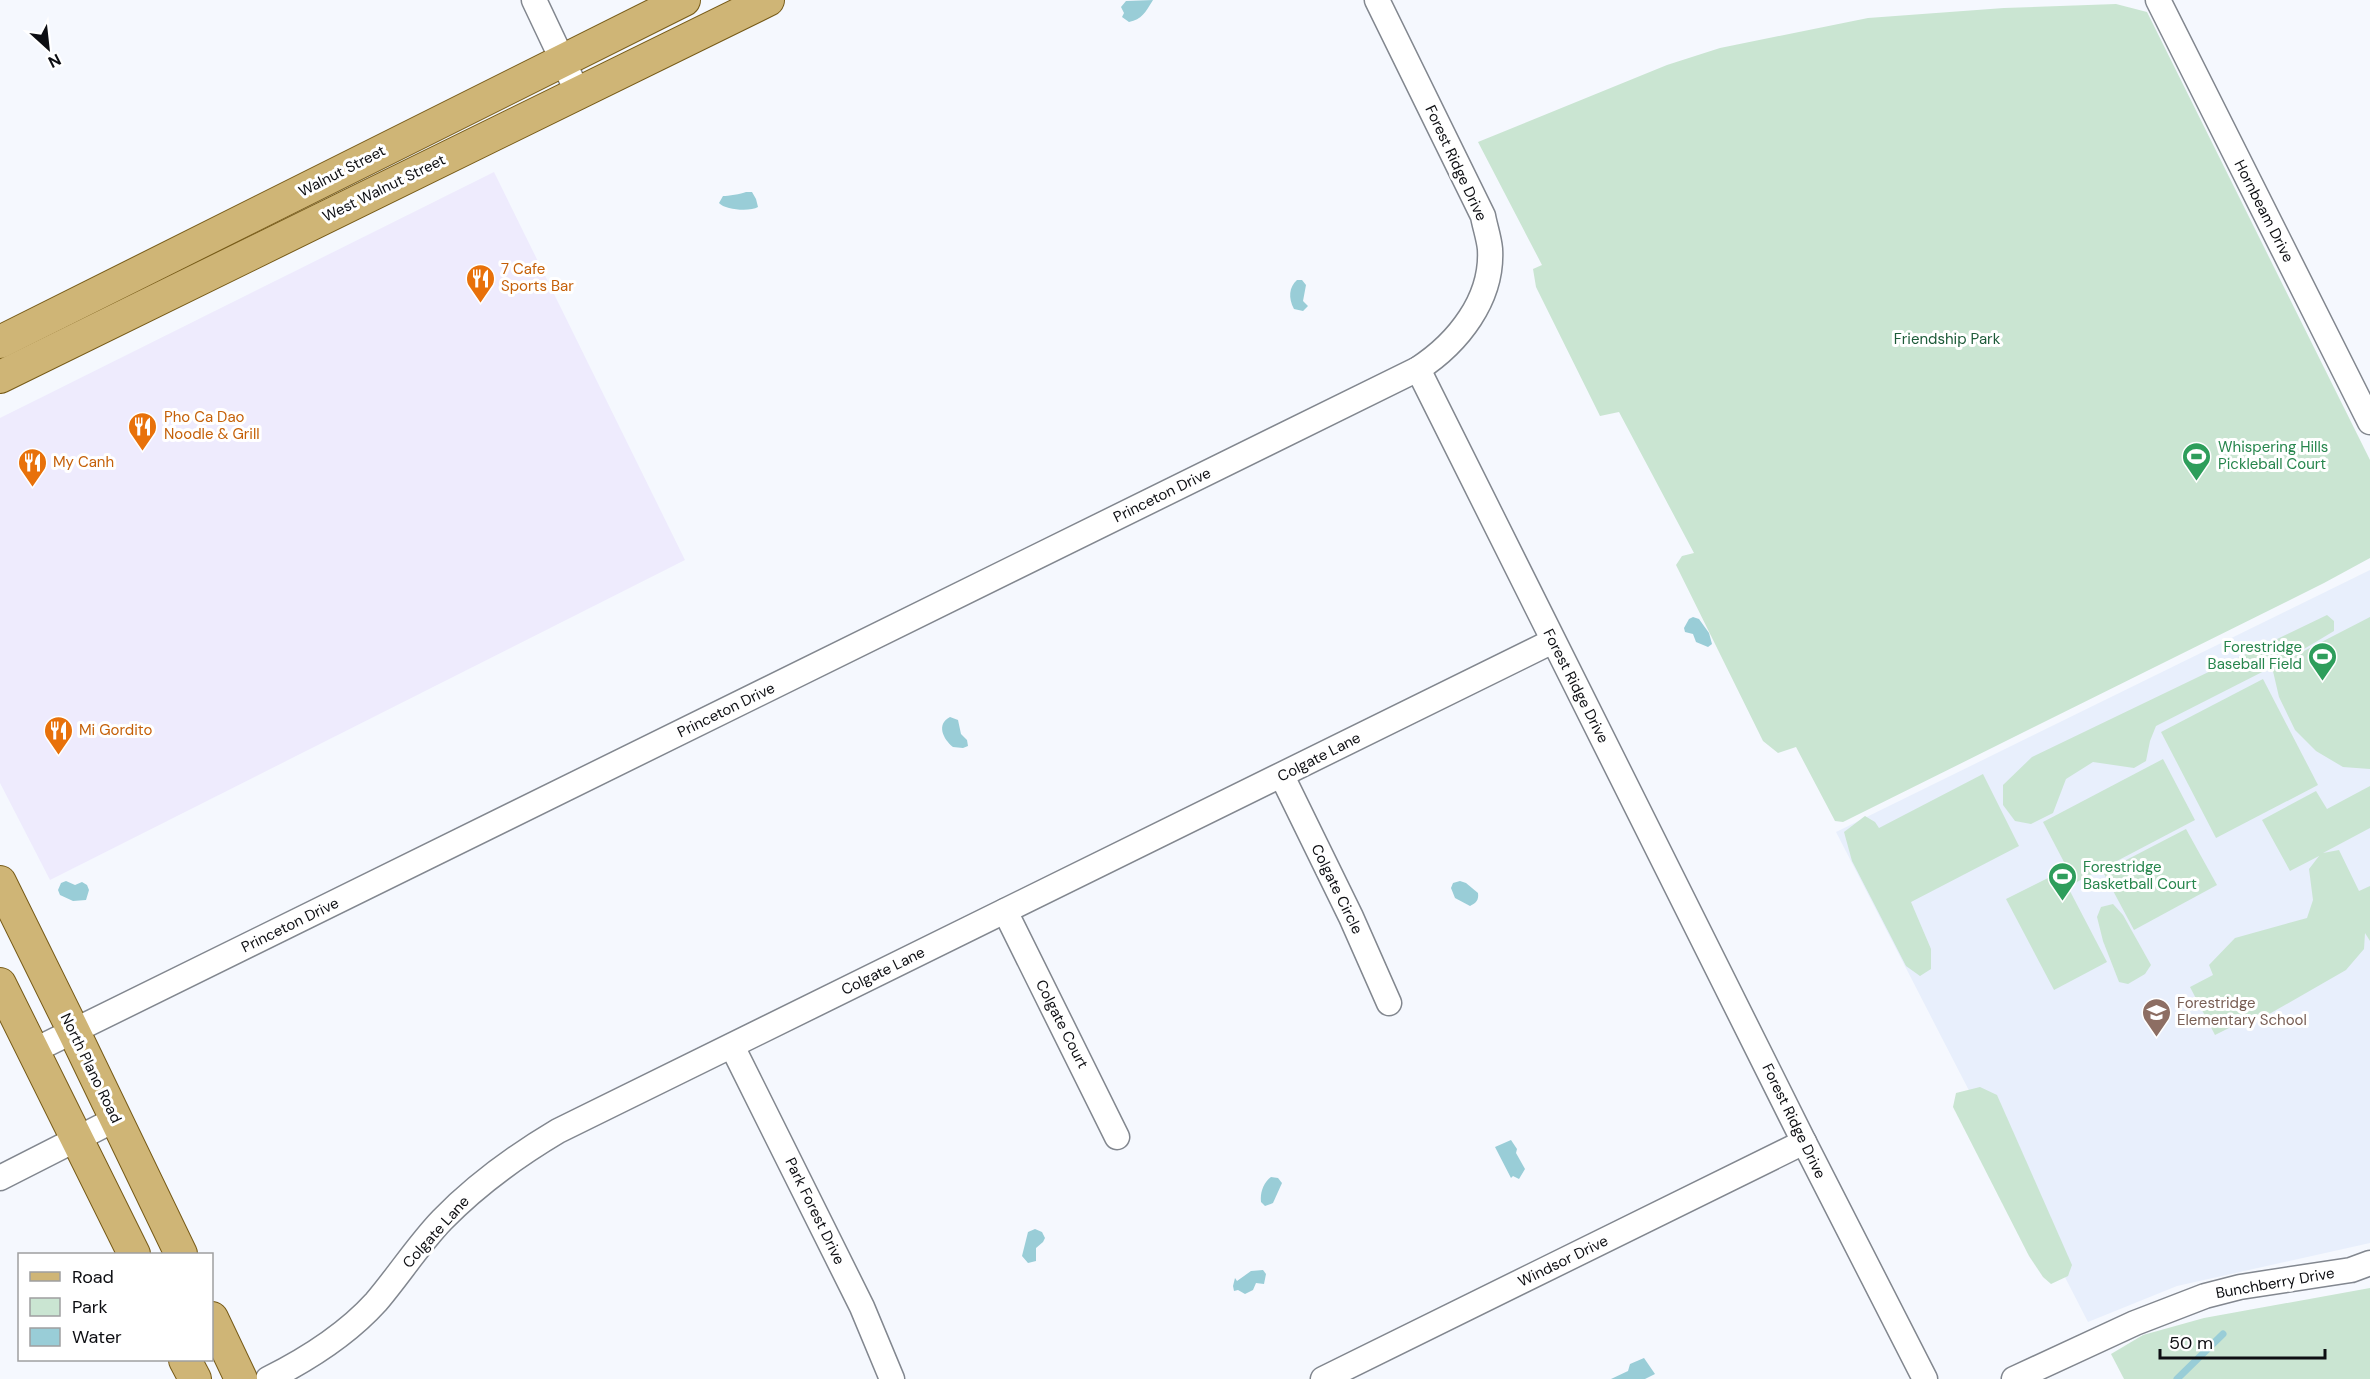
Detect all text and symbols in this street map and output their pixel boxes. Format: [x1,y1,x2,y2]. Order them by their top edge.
north arrow [18,18,78,78]
text: N [45,49,65,73]
street label: Forest Ridge Drive [1420,102,1492,224]
street label: Walnut Street [295,141,389,201]
street label: West Walnut Street [319,150,449,226]
street label: Hornbeam Drive [2230,156,2298,266]
place label: 7 Cafe Sports Bar [501,259,574,296]
restaurant icon: 7 Cafe Sports Bar [464,262,496,304]
park label: Friendship Park [1894,329,2001,349]
place label: Pho Ca Dao Noodle & Grill [164,407,260,444]
restaurant icon: Pho Ca Dao Noodle & Grill [127,410,159,452]
place label: Whispering Hills Pickleball Court [2218,437,2328,474]
sports icon: Whispering Hills Pickleball Court [2181,440,2213,482]
restaurant icon: My Canh [16,446,48,488]
place label: My Canh [53,452,114,472]
street label: Princeton Drive [1110,463,1214,527]
street label: Forest Ridge Drive [1539,626,1613,746]
place label: Forestridge Baseball Field [2208,637,2302,674]
sports icon: Forestridge Baseball Field [2307,640,2339,682]
street label: Princeton Drive [674,678,778,742]
restaurant icon: Mi Gordito [42,714,74,756]
place label: Mi Gordito [79,720,152,740]
street label: Colgate Lane [1274,728,1364,786]
street label: Colgate Circle [1307,841,1367,937]
place label: Forestridge Basketball Court [2083,857,2197,894]
sports icon: Forestridge Basketball Court [2046,860,2078,902]
street label: Princeton Drive [238,893,342,957]
street label: Colgate Lane [838,942,928,1000]
street label: Colgate Court [1031,976,1093,1072]
place label: Forestridge Elementary School [2177,993,2307,1030]
school or university icon: Forestridge Elementary School [2140,996,2172,1038]
street label: North Plano Road [56,1010,126,1126]
street label: Forest Ridge Drive [1758,1060,1830,1182]
street label: Park Forest Drive [780,1154,850,1268]
street label: Colgate Lane [398,1192,474,1272]
street label: Windsor Drive [1515,1231,1611,1291]
legend [18,1253,213,1361]
street label: Bunchberry Drive [2214,1263,2336,1303]
text: Road [72,1265,114,1289]
text: Park [72,1295,108,1319]
scale bar [2160,1322,2325,1360]
text: Water [72,1325,122,1349]
text: 50 m [2169,1331,2213,1355]

